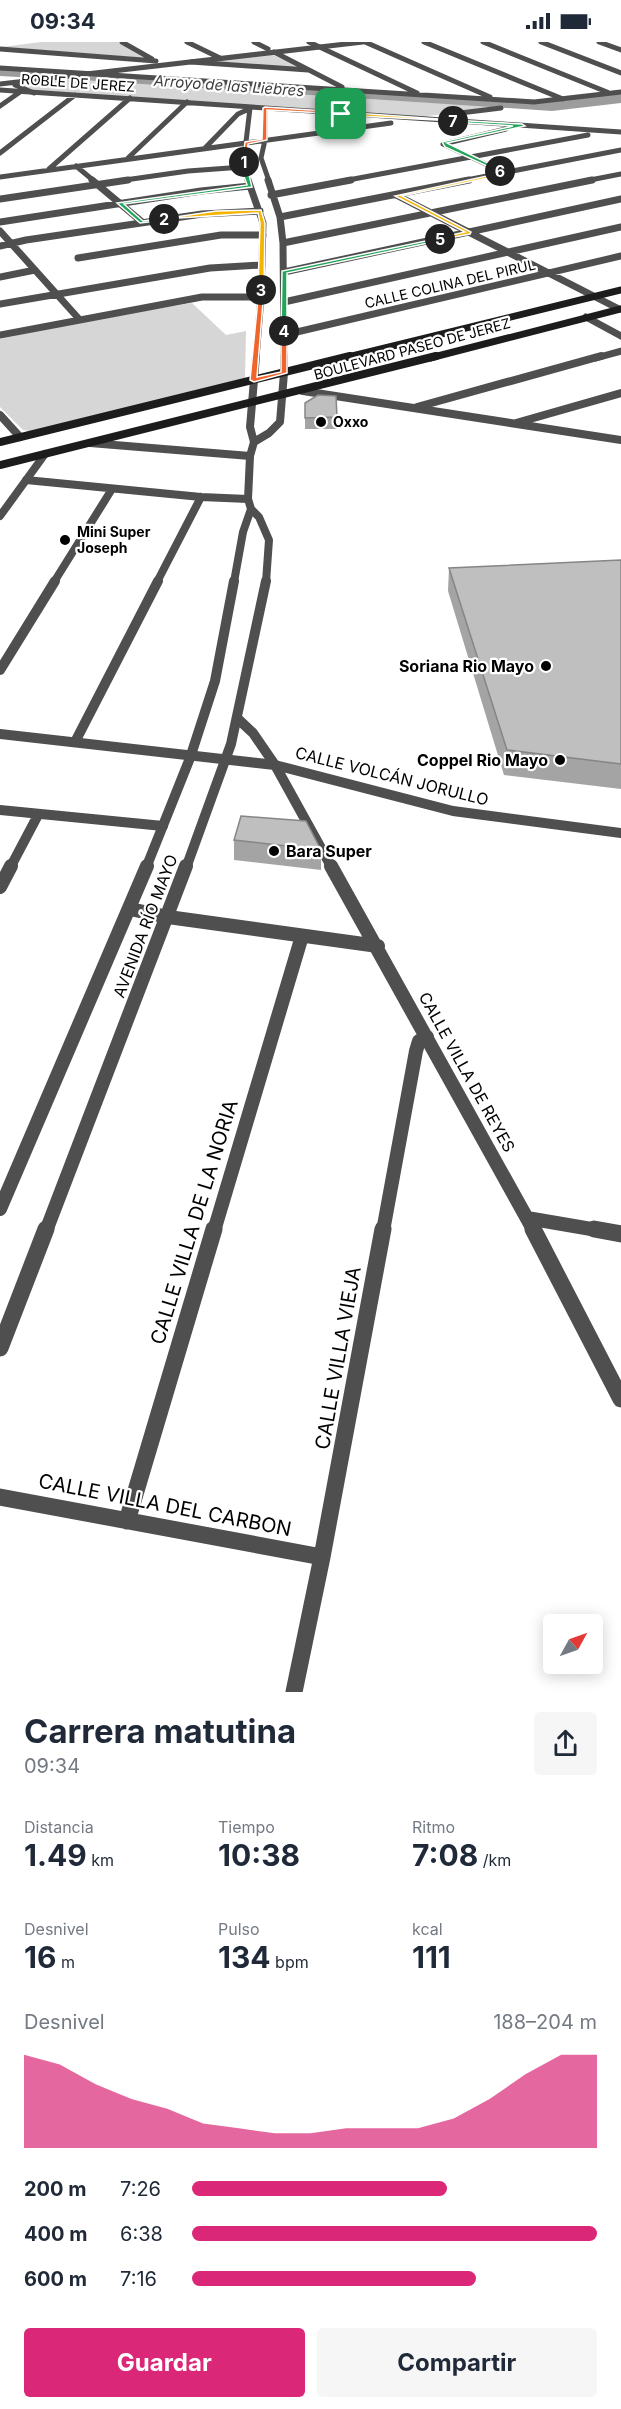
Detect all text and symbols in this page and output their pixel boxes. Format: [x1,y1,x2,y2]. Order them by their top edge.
text: 09:34 [30,8,96,34]
street label: ROBLE DE JEREZ [20,70,136,95]
water label: Arroyo de las Liebres [152,71,305,100]
pin [315,88,366,139]
icon: arrive [324,97,357,130]
pin: 7 [438,106,468,136]
text: 7 [448,111,458,131]
pin: 1 [229,147,259,177]
text: 1 [241,152,247,172]
pin: 6 [485,156,515,186]
text: 6 [495,161,505,181]
pin: 2 [149,204,179,234]
text: 2 [159,209,169,229]
pin: 5 [425,224,455,254]
text: 5 [435,229,445,249]
street label: CALLE COLINA DEL PIRUL [363,256,537,311]
pin: 3 [246,275,276,305]
text: 3 [256,280,266,300]
street label: BOULEVARD PASEO DE JEREZ [312,314,512,383]
pin: 4 [269,316,299,346]
text: 4 [279,321,289,341]
place label: Oxxo [333,413,369,430]
marker: Oxxo [314,415,328,429]
place label: Mini Super Joseph [77,523,151,556]
marker: Mini Super Joseph [58,533,72,547]
place label: Soriana Rio Mayo [399,656,534,676]
marker: Soriana Rio Mayo [539,659,553,673]
street label: CALLE VOLCÁN JORULLO [293,742,491,810]
place label: Coppel Rio Mayo [417,750,548,770]
marker: Coppel Rio Mayo [553,753,567,767]
place label: Bara Super [286,841,372,861]
marker: Bara Super [267,844,281,858]
street label: AVENIDA RÍO MAYO [108,852,182,1000]
street label: CALLE VILLA DE REYES [415,988,519,1156]
street label: CALLE VILLA DE LA NORIA [145,1097,243,1347]
street label: CALLE VILLA VIEJA [310,1264,366,1451]
street label: CALLE VILLA DEL CARBON [36,1469,294,1541]
north arrow [543,1614,603,1674]
map controls [543,1614,603,1674]
text: Carrera matutina [24,1711,296,1751]
button: share [534,1712,597,1775]
text: 09:34 [24,1754,80,1778]
text: Distancia [24,1817,94,1837]
text: Tiempo [218,1817,275,1837]
text: Ritmo [412,1817,455,1837]
text: 1.49 [24,1837,87,1873]
text: 10:38 [218,1837,300,1873]
text: 7:08 [412,1837,478,1873]
text: km [87,1850,114,1870]
text: /km [478,1850,511,1870]
text: Desnivel [24,1919,89,1939]
text: Pulso [218,1919,260,1939]
text: kcal [412,1919,443,1939]
text: 16 [24,1939,56,1975]
text: 134 [218,1939,271,1975]
text: 111 [412,1939,451,1975]
text: m [56,1952,75,1972]
text: bpm [271,1952,309,1972]
text: Desnivel [24,2010,105,2034]
text: 188–204 m [493,2010,597,2034]
text: 200 m [24,2177,87,2201]
text: 7:26 [120,2177,161,2201]
text: 400 m [24,2222,88,2246]
text: 6:38 [120,2222,163,2246]
text: 600 m [24,2267,87,2291]
text: 7:16 [120,2267,157,2291]
button: Guardar [24,2328,305,2397]
button: Compartir [317,2328,597,2397]

